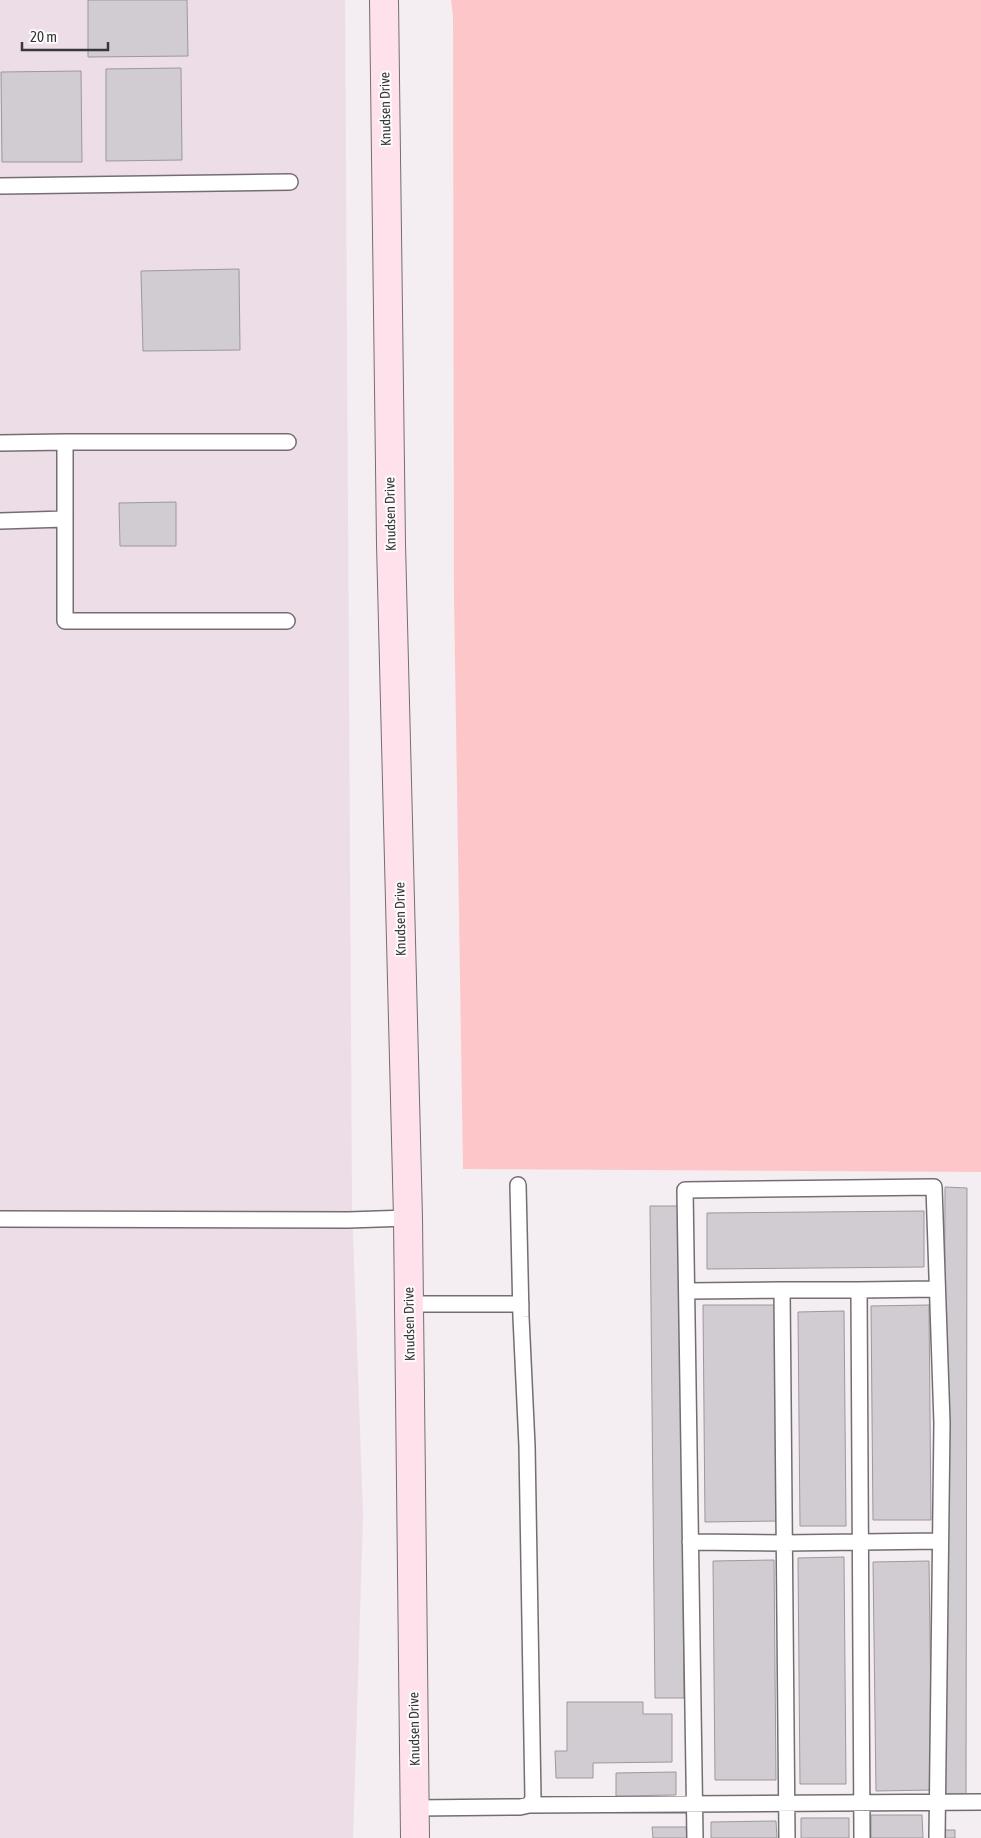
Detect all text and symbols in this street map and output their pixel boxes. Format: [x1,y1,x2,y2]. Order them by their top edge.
scale bar [22,20,109,52]
text: 20 m [30,28,57,45]
street label: Knudsen Drive [376,72,394,146]
street label: Knudsen Drive [381,477,399,551]
street label: Knudsen Drive [391,882,409,956]
street label: Knudsen Drive [400,1287,418,1361]
street label: Knudsen Drive [405,1692,423,1766]

